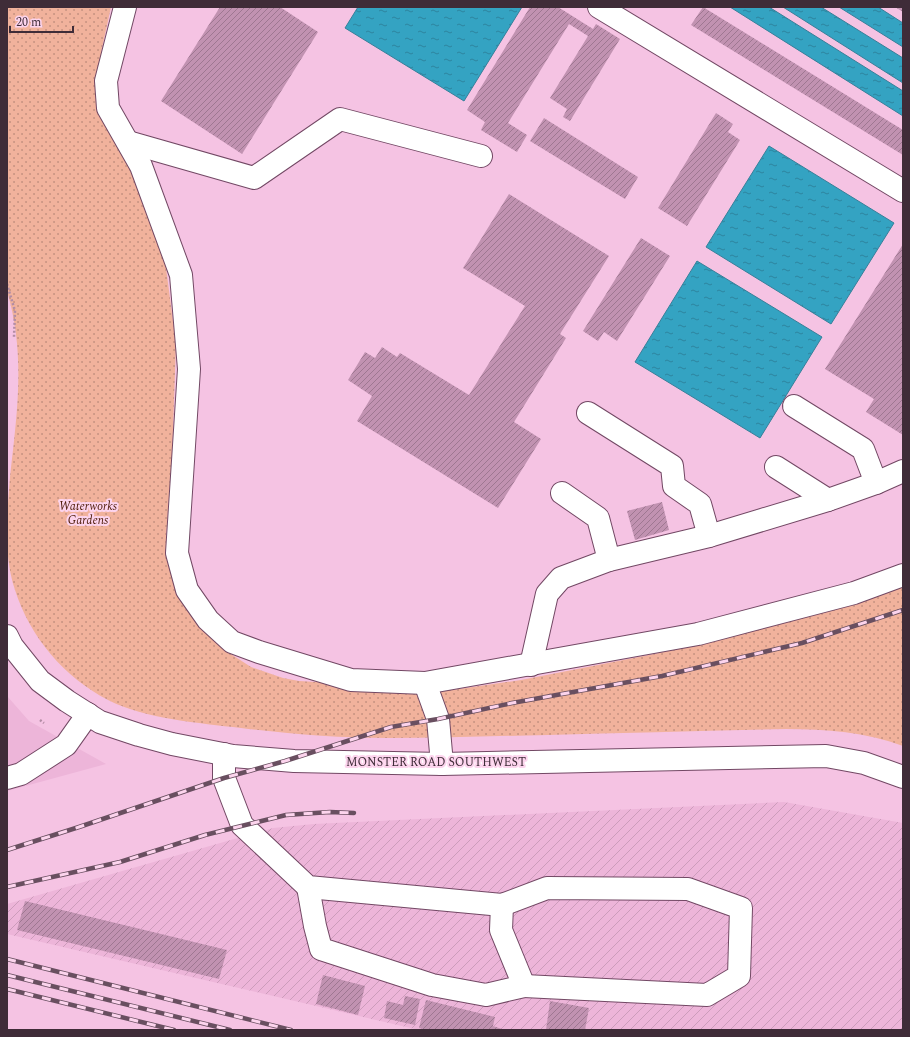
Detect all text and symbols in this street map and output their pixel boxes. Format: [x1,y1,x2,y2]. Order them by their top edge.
scale bar [10,8,73,34]
text: 20 m [16,13,41,32]
park label: Waterworks Gardens [59,497,118,530]
street label: MONSTER ROAD SOUTHWEST [346,753,526,772]

